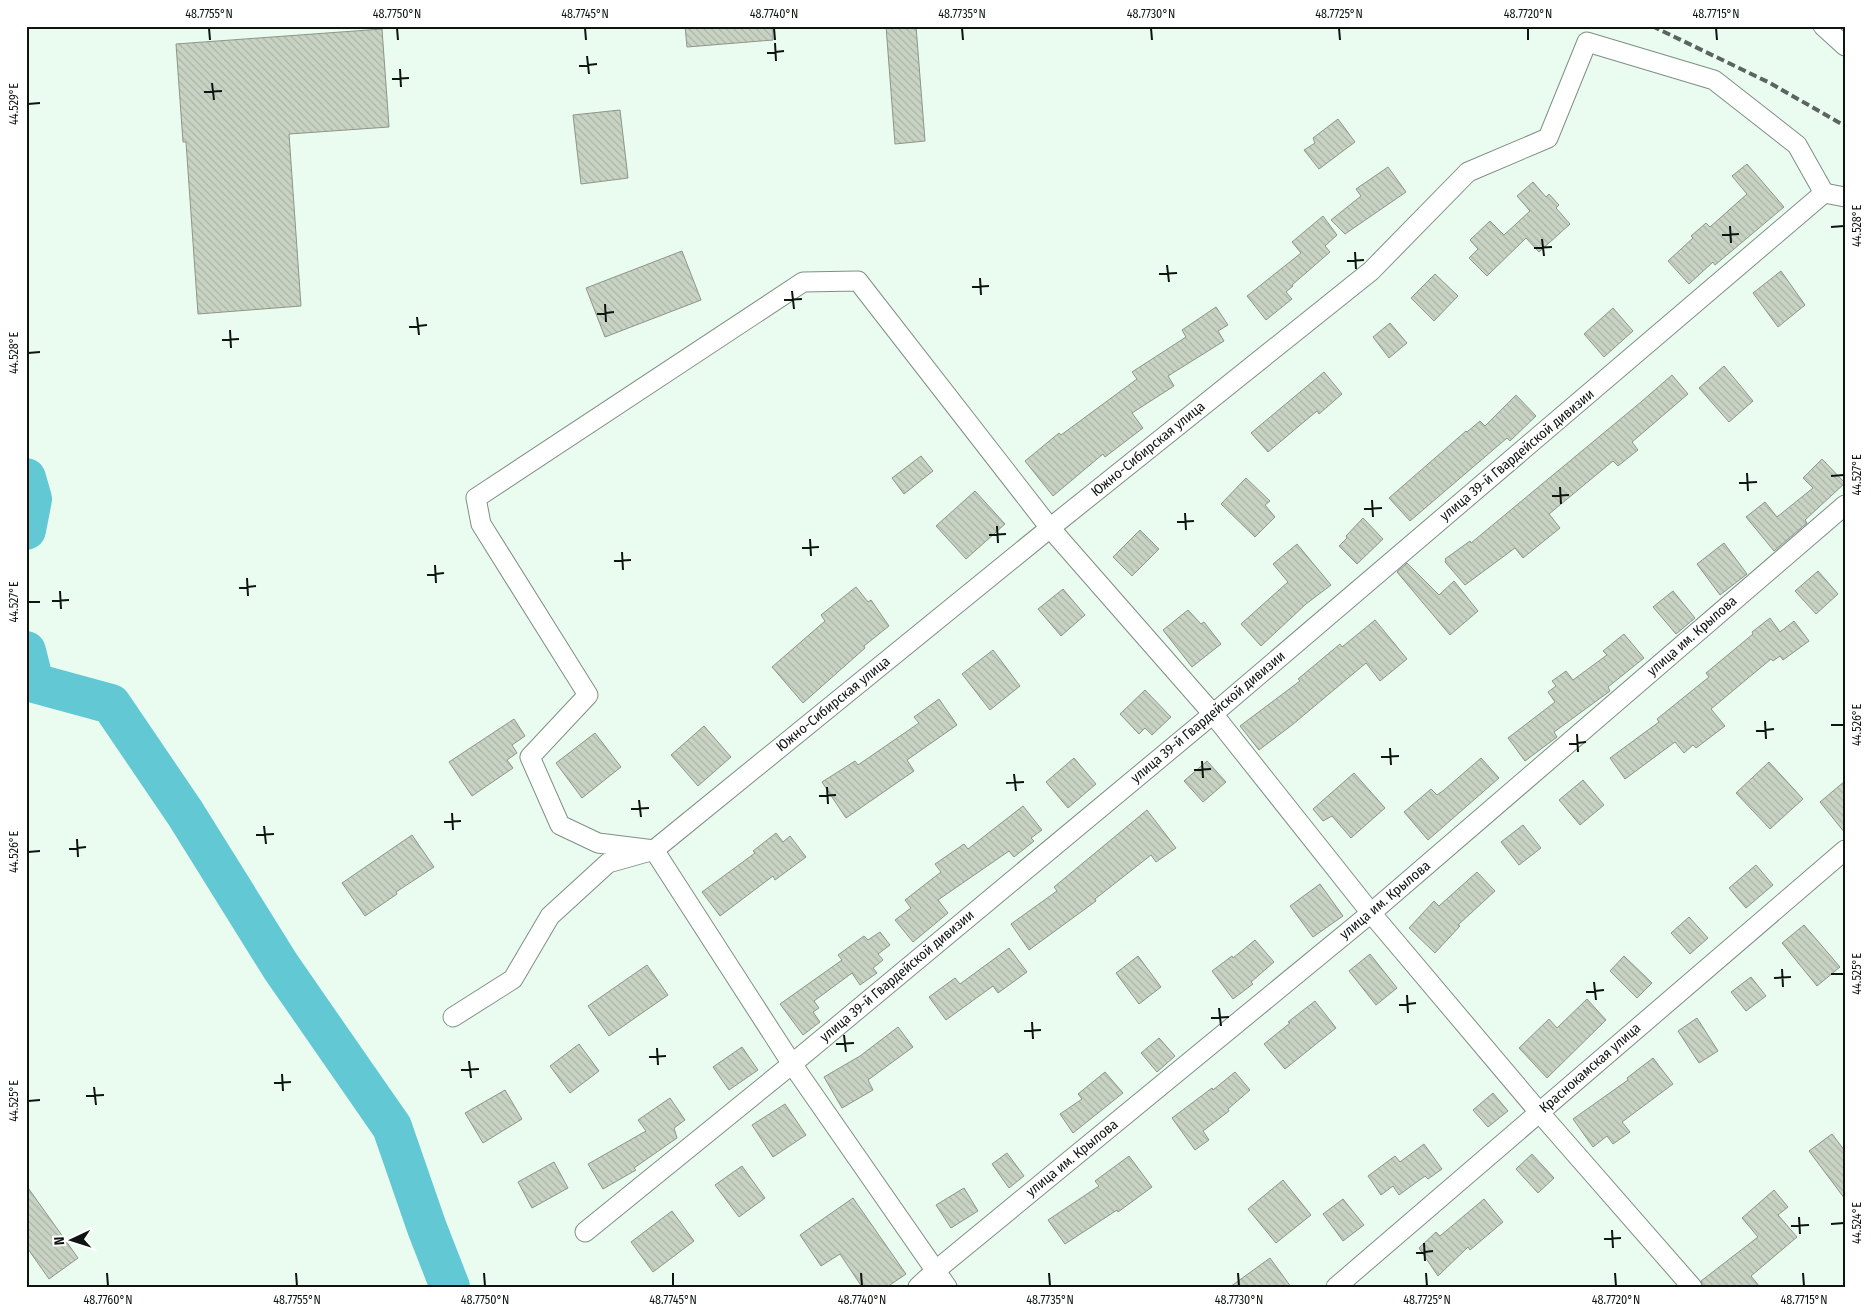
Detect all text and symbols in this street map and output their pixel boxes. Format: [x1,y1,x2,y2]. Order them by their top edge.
text: 48.7755°N [185,7,233,21]
text: 48.7750°N [373,7,421,21]
text: 48.7745°N [561,7,609,21]
text: 48.7740°N [750,7,798,21]
text: 48.7735°N [938,7,986,21]
text: 48.7730°N [1127,7,1175,21]
text: 48.7725°N [1315,7,1363,21]
text: 48.7720°N [1504,7,1552,21]
text: 48.7715°N [1693,7,1739,21]
text: 44.529°E [7,83,21,125]
text: 44.528°E [1850,205,1864,247]
text: 44.528°E [7,332,21,374]
street label: улица 39-й Гвардейской дивизии [1436,385,1598,525]
street label: Южно-Сибирская улица [1088,398,1208,500]
text: 44.527°E [1850,454,1864,496]
text: 44.527°E [7,581,21,623]
street label: улица им. Крылова [1644,592,1740,680]
street label: улица 39-й Гвардейской дивизии [1127,647,1289,787]
street label: Южно-Сибирская улица [773,653,893,755]
text: 44.526°E [1850,704,1864,746]
text: 44.526°E [7,831,21,873]
street label: улица им. Крылова [1336,857,1434,943]
street label: улица 39-й Гвардейской дивизии [816,906,978,1046]
text: 44.525°E [1850,953,1864,995]
street label: Краснокамская улица [1536,1019,1644,1117]
text: 44.525°E [7,1080,21,1122]
street label: улица им. Крылова [1023,1116,1121,1200]
text: 44.524°E [1850,1202,1864,1244]
north arrow [48,1216,98,1266]
text: N [51,1236,68,1246]
text: 48.7760°N [84,1293,132,1307]
text: 48.7755°N [273,1293,321,1307]
text: 48.7750°N [461,1293,509,1307]
text: 48.7745°N [649,1293,697,1307]
text: 48.7740°N [838,1293,886,1307]
text: 48.7735°N [1026,1293,1074,1307]
text: 48.7730°N [1215,1293,1263,1307]
text: 48.7725°N [1403,1293,1451,1307]
text: 48.7720°N [1592,1293,1640,1307]
text: 48.7715°N [1781,1293,1827,1307]

